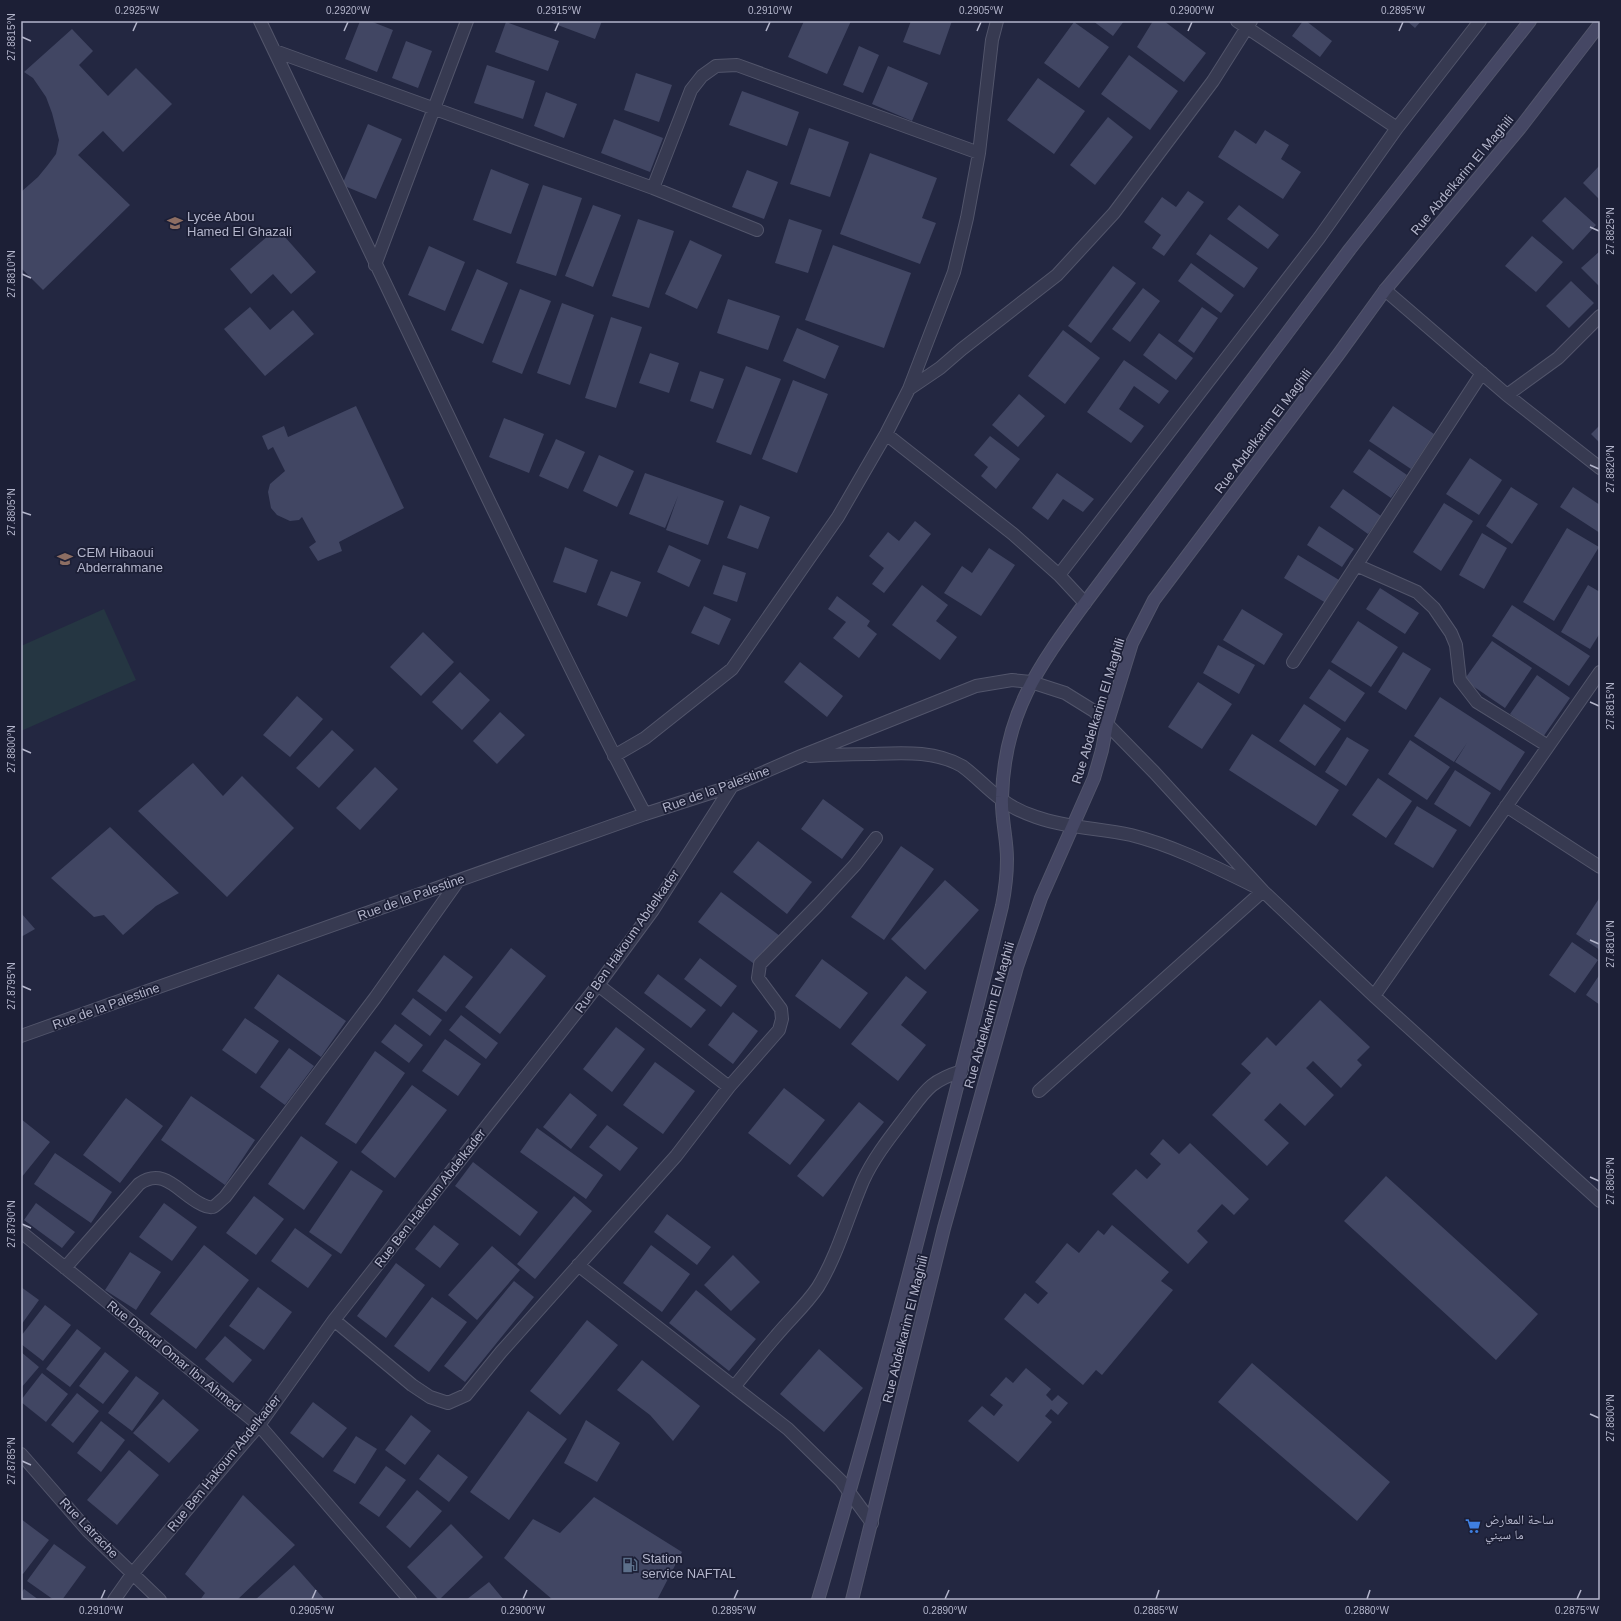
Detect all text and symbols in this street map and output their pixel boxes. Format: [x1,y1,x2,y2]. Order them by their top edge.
text: 0.2925°W [115,5,160,16]
text: 0.2920°W [326,5,371,16]
text: 0.2915°W [537,5,582,16]
text: 0.2910°W [748,5,793,16]
text: 0.2905°W [959,5,1004,16]
text: 0.2900°W [1170,5,1215,16]
text: 0.2895°W [1381,5,1426,16]
text: 27.8815°N [6,13,17,61]
street label: Rue Abdelkarim El Maghili [1407,112,1517,238]
text: 27.8825°N [1605,207,1616,255]
place label: Lycée Abou Hamed El Ghazali [187,209,292,239]
school or university icon: Lycée Abou Hamed El Ghazali [166,214,184,232]
text: 27.8810°N [6,250,17,298]
street label: Rue Abdelkarim El Maghili [1211,366,1315,496]
text: 27.8820°N [1605,445,1616,493]
text: 27.8805°N [6,488,17,536]
place label: CEM Hibaoui Abderrahmane [77,545,163,575]
school or university icon: CEM Hibaoui Abderrahmane [56,550,74,568]
street label: Rue Abdelkarim El Maghili [1069,636,1127,786]
text: 27.8815°N [1605,682,1616,730]
text: 27.8800°N [6,725,17,773]
street label: Rue de la Palestine [660,763,772,815]
street label: Rue Ben Hakoum Abdelkader [572,866,683,1015]
street label: Rue de la Palestine [355,871,467,923]
text: 27.8810°N [1605,920,1616,968]
street label: Rue Abdelkarim El Maghili [961,940,1017,1090]
text: 27.8795°N [6,962,17,1010]
street label: Rue de la Palestine [50,980,162,1032]
street label: Rue Ben Hakoum Abdelkader [371,1125,489,1270]
text: 27.8805°N [1605,1157,1616,1205]
text: 27.8790°N [6,1200,17,1248]
street label: Rue Abdelkarim El Maghili [879,1253,931,1404]
street label: Rue Daoud Omar Ibn Ahmed [104,1297,244,1415]
street label: Rue Ben Hakoum Abdelkader [164,1391,284,1534]
text: 27.8800°N [1605,1394,1616,1442]
text: 27.8785°N [6,1437,17,1485]
street label: Rue Latrache [56,1495,122,1561]
place label: ساحة المعارض ما سيني [1485,1512,1554,1545]
supermarket icon: ساحة المعارض ما سيني [1464,1517,1482,1535]
place label: Station service NAFTAL [642,1551,736,1581]
fuel station icon: Station service NAFTAL [621,1556,639,1574]
text: 0.2910°W [79,1605,124,1616]
text: 0.2905°W [290,1605,335,1616]
text: 0.2900°W [501,1605,546,1616]
text: 0.2895°W [712,1605,757,1616]
text: 0.2890°W [923,1605,968,1616]
text: 0.2885°W [1134,1605,1179,1616]
text: 0.2880°W [1345,1605,1390,1616]
text: 0.2875°W [1555,1605,1600,1616]

